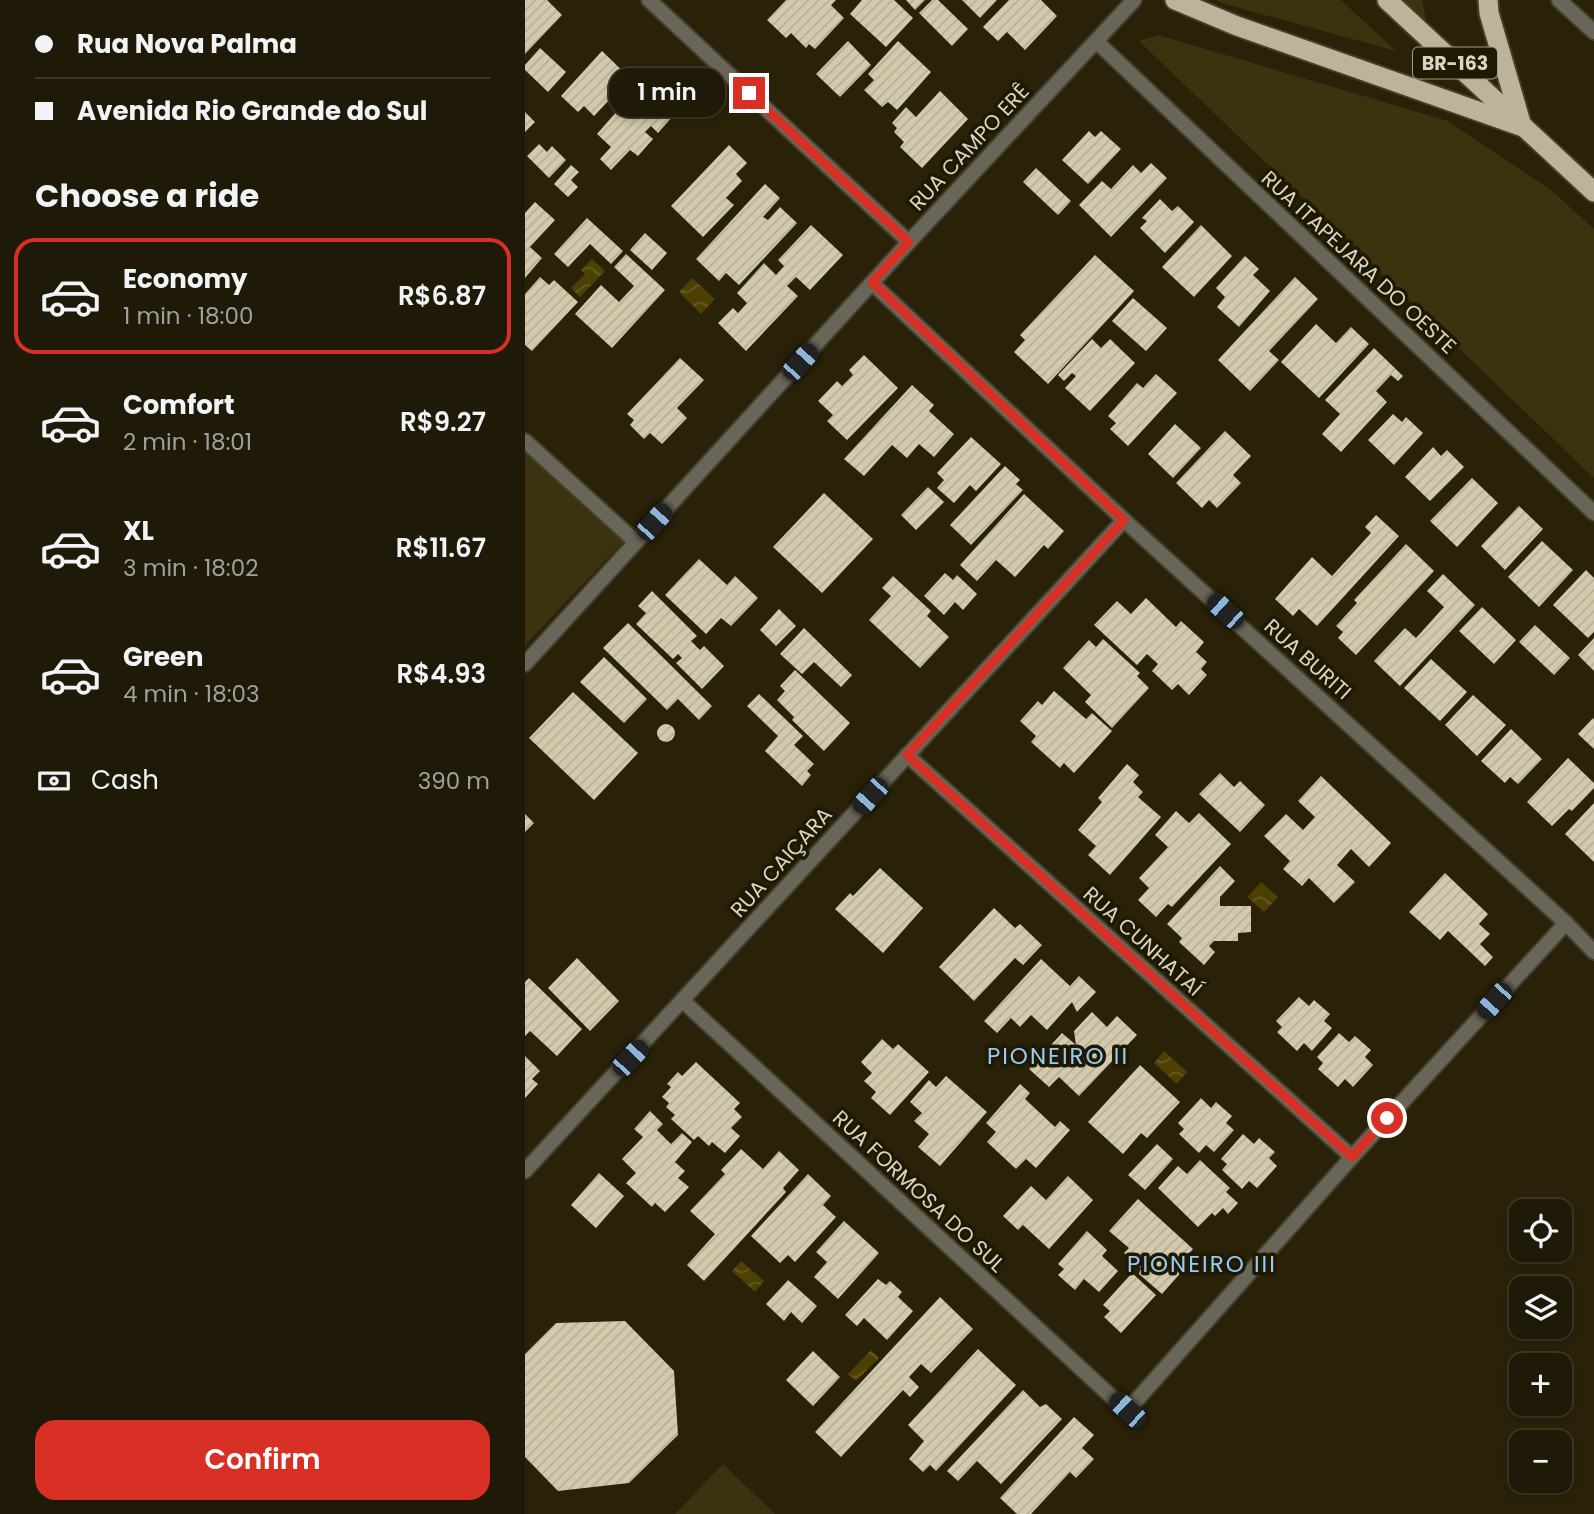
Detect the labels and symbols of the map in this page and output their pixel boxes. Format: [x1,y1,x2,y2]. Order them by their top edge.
road number: BR-163 [1413,48,1497,78]
callout: 1 min [609,68,725,118]
route end [733,77,765,109]
street label: RUA CAMPO ERÊ [903,77,1035,217]
street label: RUA ITAPEJARA DO OESTE [1255,164,1463,360]
car [779,339,822,385]
car [633,499,676,545]
car [1203,589,1248,633]
street label: RUA BURITI [1258,612,1358,706]
car [849,773,892,819]
street label: RUA CAIÇARA [724,800,838,924]
street label: RUA CUNHATAÍ [1077,880,1209,1002]
car [1473,978,1516,1024]
car [608,1035,653,1081]
district label: PIONEIRO II [987,1040,1129,1072]
route start [1371,1102,1403,1134]
street label: RUA FORMOSA DO SUL [827,1103,1011,1279]
district label: PIONEIRO III [1127,1248,1277,1280]
car [1105,1388,1150,1432]

